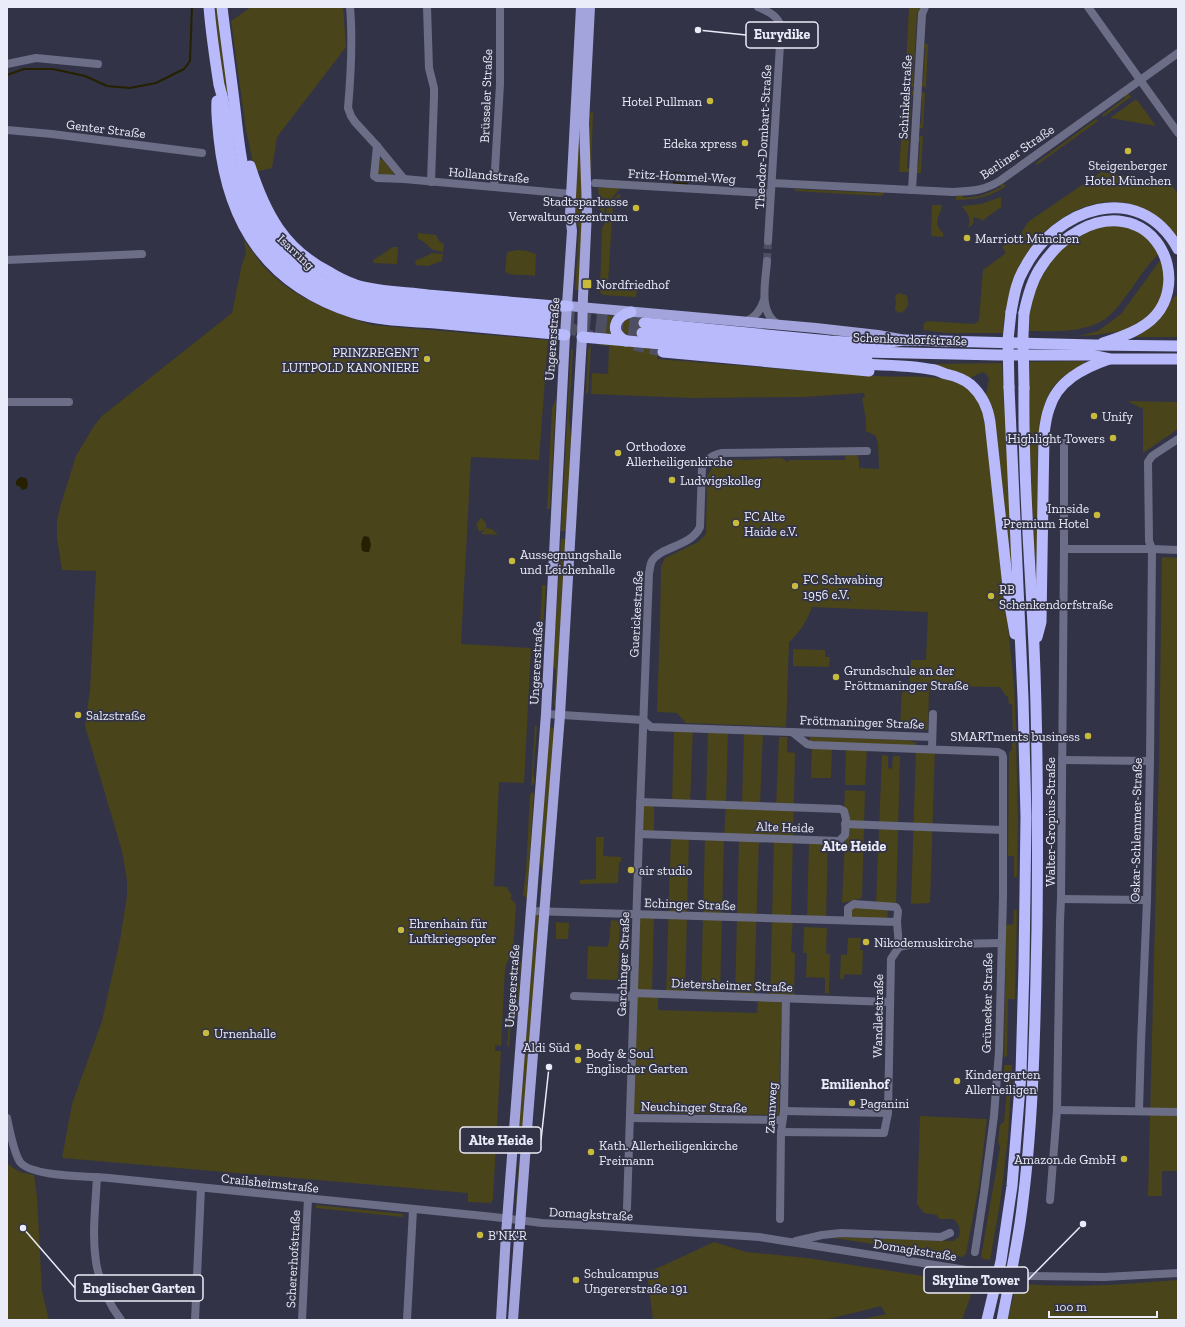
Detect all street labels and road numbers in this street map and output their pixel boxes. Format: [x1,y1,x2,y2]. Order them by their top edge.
street label: Brüsseler Straße [477,49,495,143]
street label: Schinkelstraße [895,55,915,139]
street label: Theodor-Dombart-Straße [752,64,774,210]
street label: Genter Straße [66,117,146,141]
street label: Berliner Straße [977,122,1057,182]
street label: Hollandstraße [448,164,530,186]
street label: Fritz-Hommel-Weg [628,166,736,186]
street label: Isarring [274,231,318,273]
street label: Ungererstraße [542,297,562,381]
street label: Schenkendorfstraße [853,330,967,348]
street label: Guerickestraße [626,570,646,658]
street label: Ungererstraße [526,621,546,705]
street label: Fröttmaninger Straße [799,712,925,732]
street label: Walter-Gropius-Straße [1043,757,1058,887]
street label: Oskar-Schlemmer-Straße [1127,758,1145,902]
street label: Alte Heide [756,818,814,836]
street label: Echinger Straße [644,895,736,913]
street label: Garchinger Straße [614,911,632,1017]
street label: Ungererstraße [502,944,522,1028]
street label: Grünecker Straße [979,953,995,1053]
street label: Wandletstraße [870,974,886,1058]
street label: Dietersheimer Straße [671,975,793,995]
street label: Zaunweg [762,1082,780,1134]
street label: Neuchinger Straße [641,1099,747,1115]
street label: Crailsheimstraße [220,1170,320,1196]
street label: Domagkstraße [549,1204,633,1224]
street label: Schererhofstraße [283,1210,303,1308]
street label: Domagkstraße [872,1236,958,1264]

